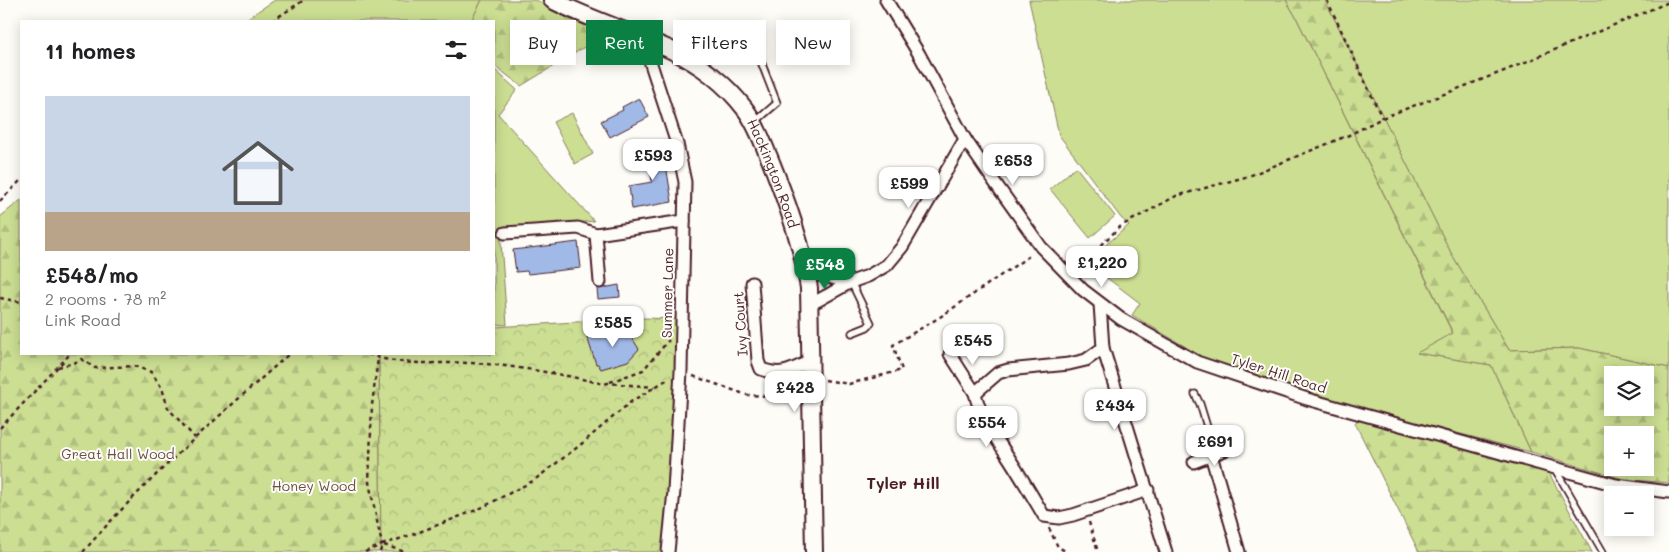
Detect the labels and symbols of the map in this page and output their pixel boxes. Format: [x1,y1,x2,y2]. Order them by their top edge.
street label: Hackington Road [744,115,804,230]
pin: £593 [623,138,683,181]
pin: £653 [983,144,1043,186]
pin: £599 [879,166,939,209]
pin: £1,220 [1061,246,1143,288]
street label: Summer Lane [657,248,677,338]
pin: £548 [795,248,855,290]
street label: Ivy Court [728,291,752,357]
pin: £585 [583,306,643,348]
pin: £545 [943,324,1003,366]
street label: Tyler Hill Road [1229,349,1329,397]
pin: £428 [765,370,825,413]
pin: £434 [1085,388,1145,431]
pin: £554 [957,406,1017,448]
pin: £691 [1185,424,1245,467]
park label: Great Hall Wood [61,444,175,463]
district label: Tyler Hill [866,472,940,493]
park label: Honey Wood [272,476,356,495]

